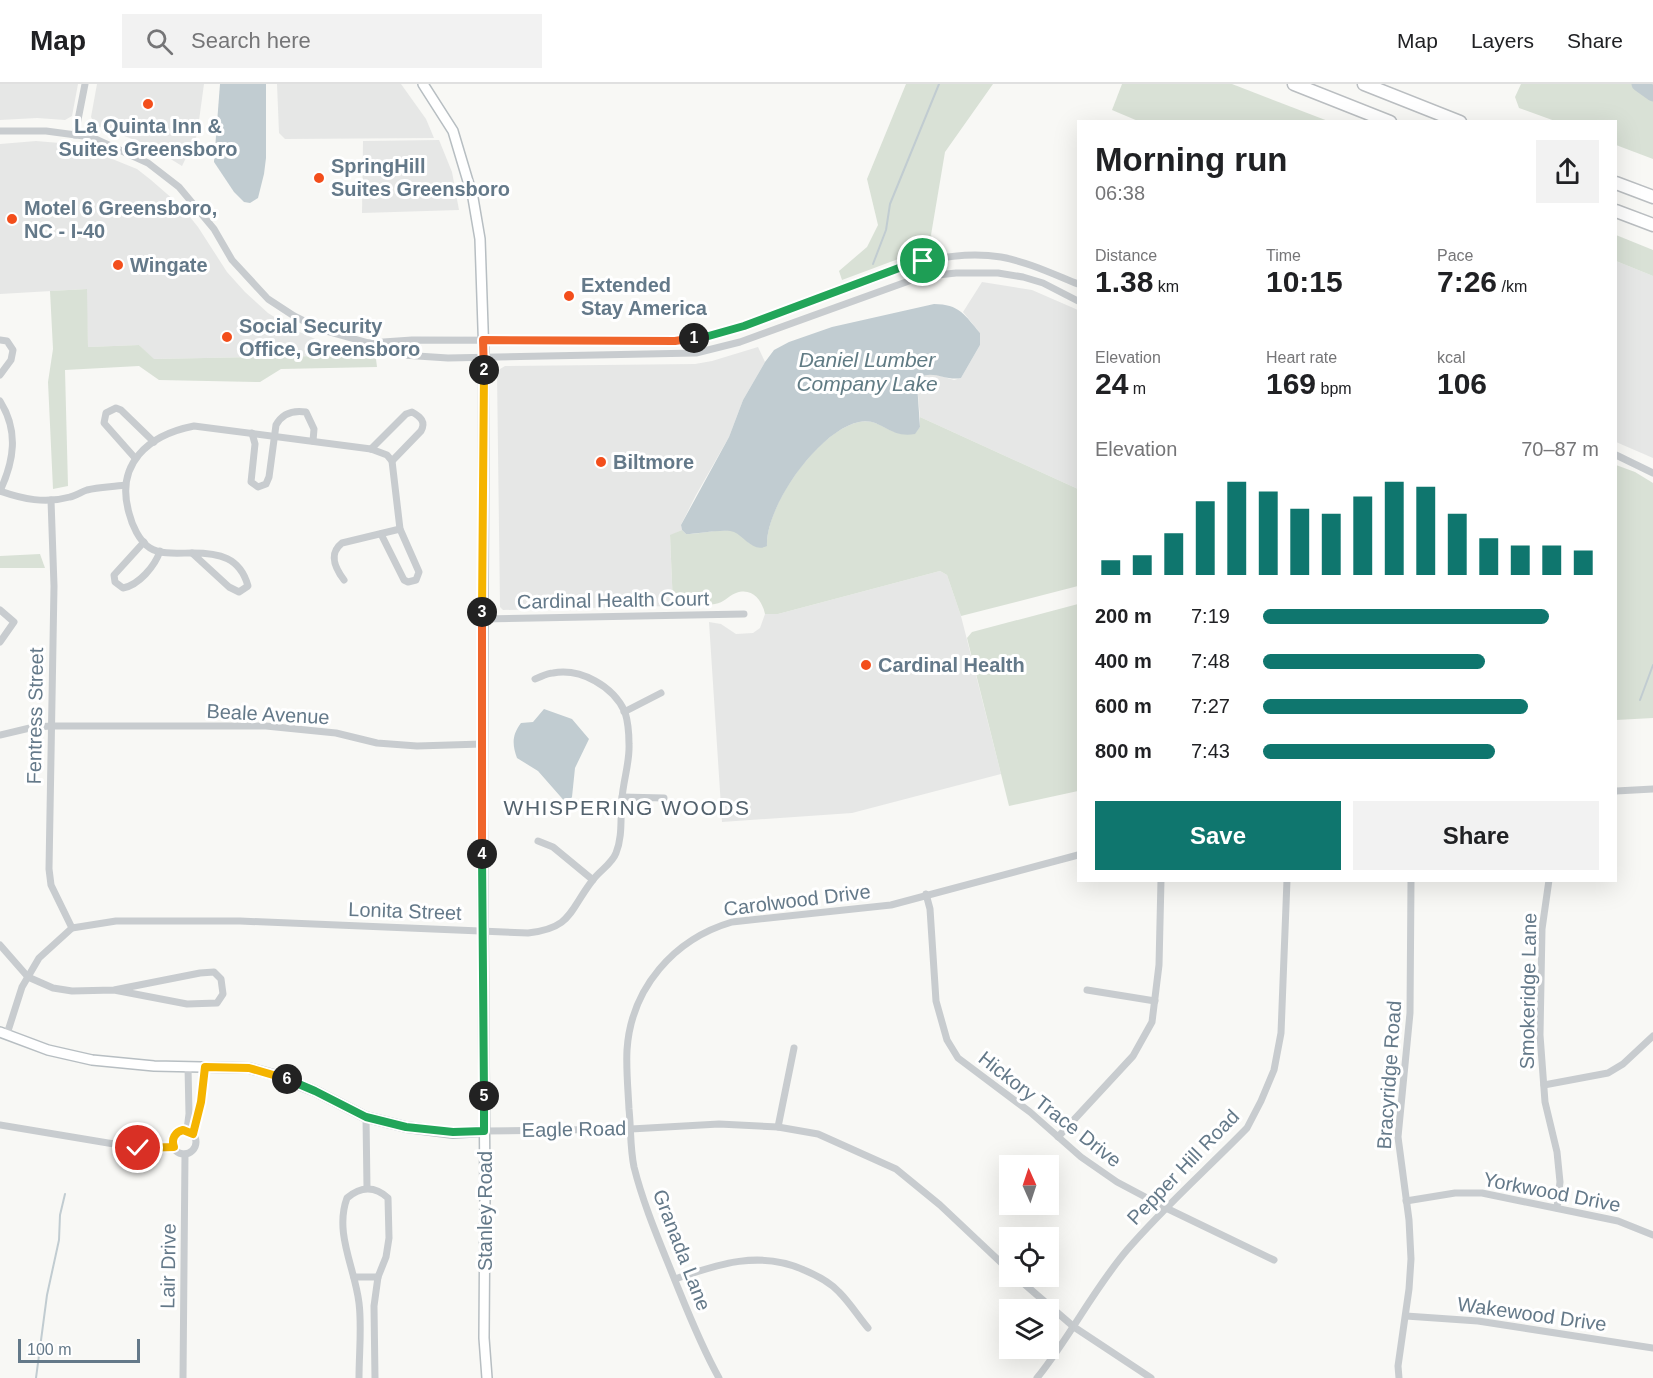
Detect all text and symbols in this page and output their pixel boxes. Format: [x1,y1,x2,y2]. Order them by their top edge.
search box [122,14,542,68]
text: Map [30,25,86,56]
icon: search [143,25,176,58]
text: Search here [191,28,311,53]
text: Map [1397,29,1438,52]
text: Layers [1471,29,1534,52]
text: Share [1567,29,1623,52]
marker: La Quinta Inn & Suites Greensboro [141,97,155,111]
place label: La Quinta Inn & Suites Greensboro [59,115,237,160]
button: share [1536,140,1599,203]
text: Morning run [1095,141,1287,178]
place label: SpringHill Suites Greensboro [331,155,510,200]
marker: SpringHill Suites Greensboro [312,171,326,185]
text: 06:38 [1095,182,1145,204]
place label: Motel 6 Greensboro, NC - I-40 [24,197,217,242]
marker: Motel 6 Greensboro, NC - I-40 [5,212,19,226]
pin [897,235,948,286]
icon: arrive [906,244,939,277]
text: Distance [1095,247,1157,264]
text: Time [1266,247,1301,264]
text: Pace [1437,247,1473,264]
place label: Wingate [130,254,208,276]
marker: Wingate [111,258,125,272]
text: 1.38 [1095,265,1153,298]
text: 10:15 [1266,265,1343,298]
text: 7:26 [1437,265,1497,298]
place label: Extended Stay America [581,274,708,319]
text: km [1153,278,1179,295]
text: /km [1497,278,1527,295]
marker: Extended Stay America [562,289,576,303]
place label: Social Security Office, Greensboro [239,315,420,360]
pin: 1 [679,323,709,353]
text: 1 [690,329,698,346]
marker: Social Security Office, Greensboro [220,330,234,344]
water label: Daniel Lumber Company Lake [796,348,938,395]
text: Elevation [1095,349,1161,366]
text: Heart rate [1266,349,1337,366]
text: kcal [1437,349,1465,366]
pin: 2 [469,355,499,385]
text: 2 [480,361,488,378]
text: 24 [1095,367,1128,400]
text: 169 [1266,367,1316,400]
text: 106 [1437,367,1487,400]
text: m [1128,380,1146,397]
text: bpm [1316,380,1352,397]
text: Elevation [1095,438,1177,460]
text: 70–87 m [1521,438,1599,460]
place label: Biltmore [613,451,694,473]
marker: Biltmore [594,455,608,469]
street label: Cardinal Health Court [517,587,710,613]
pin: 3 [467,597,497,627]
text: 3 [478,603,486,620]
text: 200 m [1095,605,1152,627]
text: 7:19 [1191,605,1230,627]
street label: Fentress Street [23,647,47,785]
text: 400 m [1095,650,1152,672]
text: 7:48 [1191,650,1230,672]
place label: Cardinal Health [878,654,1025,676]
marker: Cardinal Health [859,658,873,672]
text: 600 m [1095,695,1152,717]
text: 7:27 [1191,695,1230,717]
street label: Beale Avenue [206,700,330,728]
text: 800 m [1095,740,1152,762]
text: 7:43 [1191,740,1230,762]
district label: WHISPERING WOODS [504,796,750,819]
button: Save [1095,801,1341,870]
button: Share [1353,801,1599,870]
pin: 4 [467,839,497,869]
text: 4 [478,845,486,862]
street label: Carolwood Drive [722,880,872,920]
street label: Lonita Street [348,898,462,924]
street label: Smokeridge Lane [1516,912,1540,1070]
street label: Bracyridge Road [1373,1000,1405,1150]
street label: Hickory Trace Drive [974,1047,1126,1171]
pin: 6 [272,1064,302,1094]
text: 6 [283,1070,291,1087]
pin: 5 [469,1081,499,1111]
text: 5 [480,1087,488,1104]
street label: Pepper Hill Road [1123,1105,1243,1229]
street label: Eagle Road [522,1117,626,1141]
pin [112,1122,163,1173]
icon: check [121,1131,154,1164]
street label: Stanley Road [474,1151,496,1271]
north arrow [999,1155,1059,1215]
map controls [999,1155,1059,1359]
street label: Yorkwood Drive [1482,1168,1622,1216]
street label: Granada Lane [649,1186,715,1314]
street label: Lair Drive [156,1223,180,1309]
button: locate [999,1227,1059,1287]
street label: Wakewood Drive [1456,1293,1608,1335]
button: layers [999,1299,1059,1359]
scale bar [18,1336,140,1364]
text: 100 m [27,1341,71,1358]

